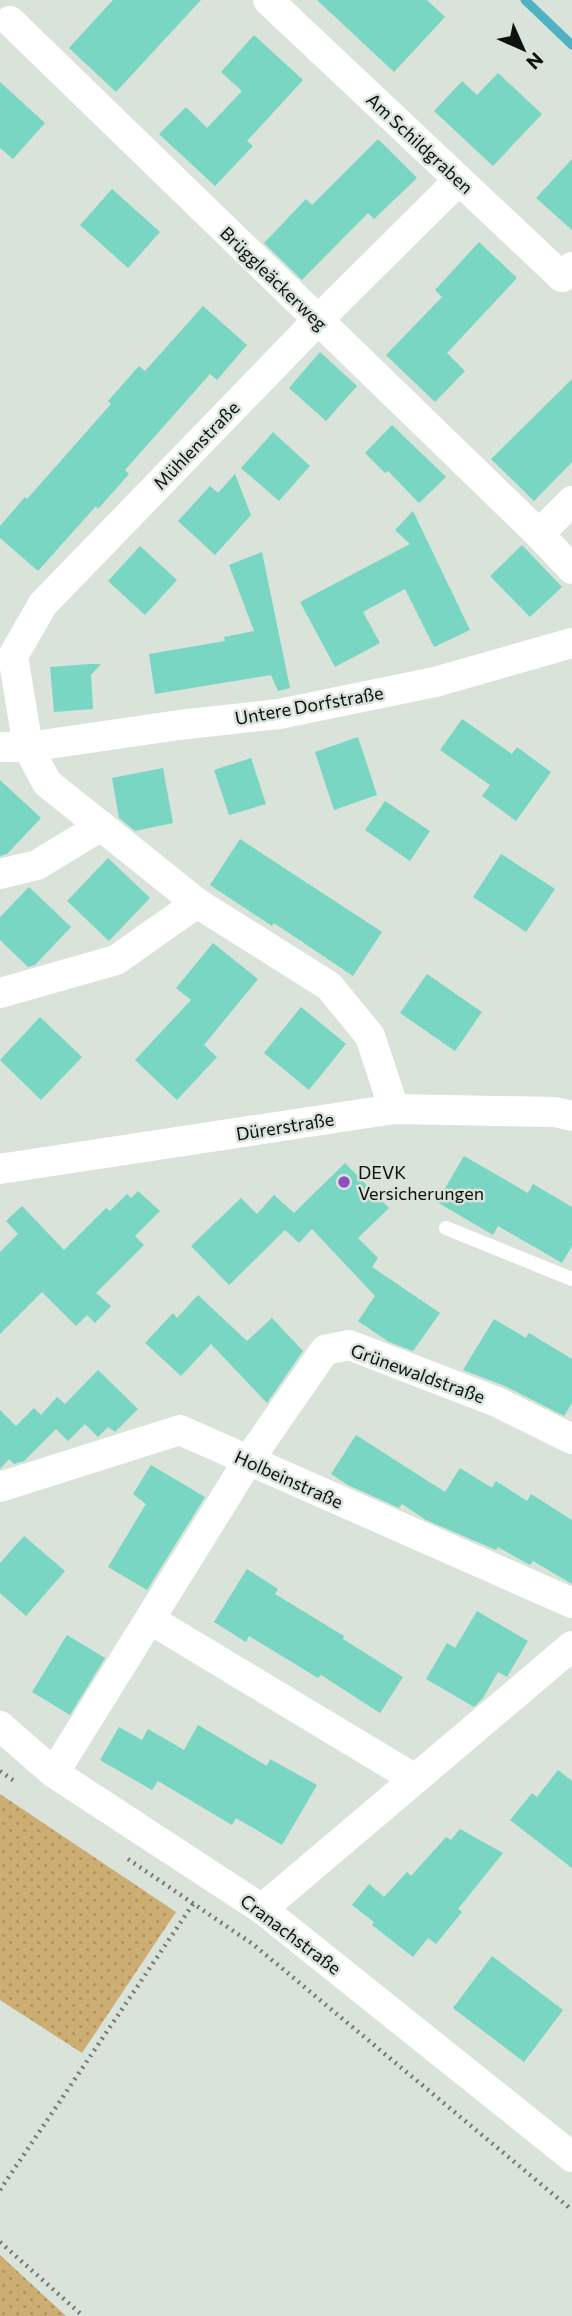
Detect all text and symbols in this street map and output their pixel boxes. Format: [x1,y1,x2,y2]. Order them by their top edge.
north arrow [488,14,558,84]
text: N [522,48,549,75]
street label: Am Schildgraben [362,88,478,198]
street label: Brüggleäckerweg [216,221,332,335]
street label: Mühlenstraße [148,396,244,494]
street label: Untere Dorfstraße [233,681,385,729]
street label: Dürerstraße [234,1107,336,1145]
place label: DEVK Versicherungen [358,1161,484,1204]
marker: DEVK Versicherungen [336,1174,352,1190]
street label: Grünewaldstraße [348,1339,488,1407]
street label: Holbeinstraße [231,1445,347,1513]
street label: Cranachstraße [236,1889,346,1979]

